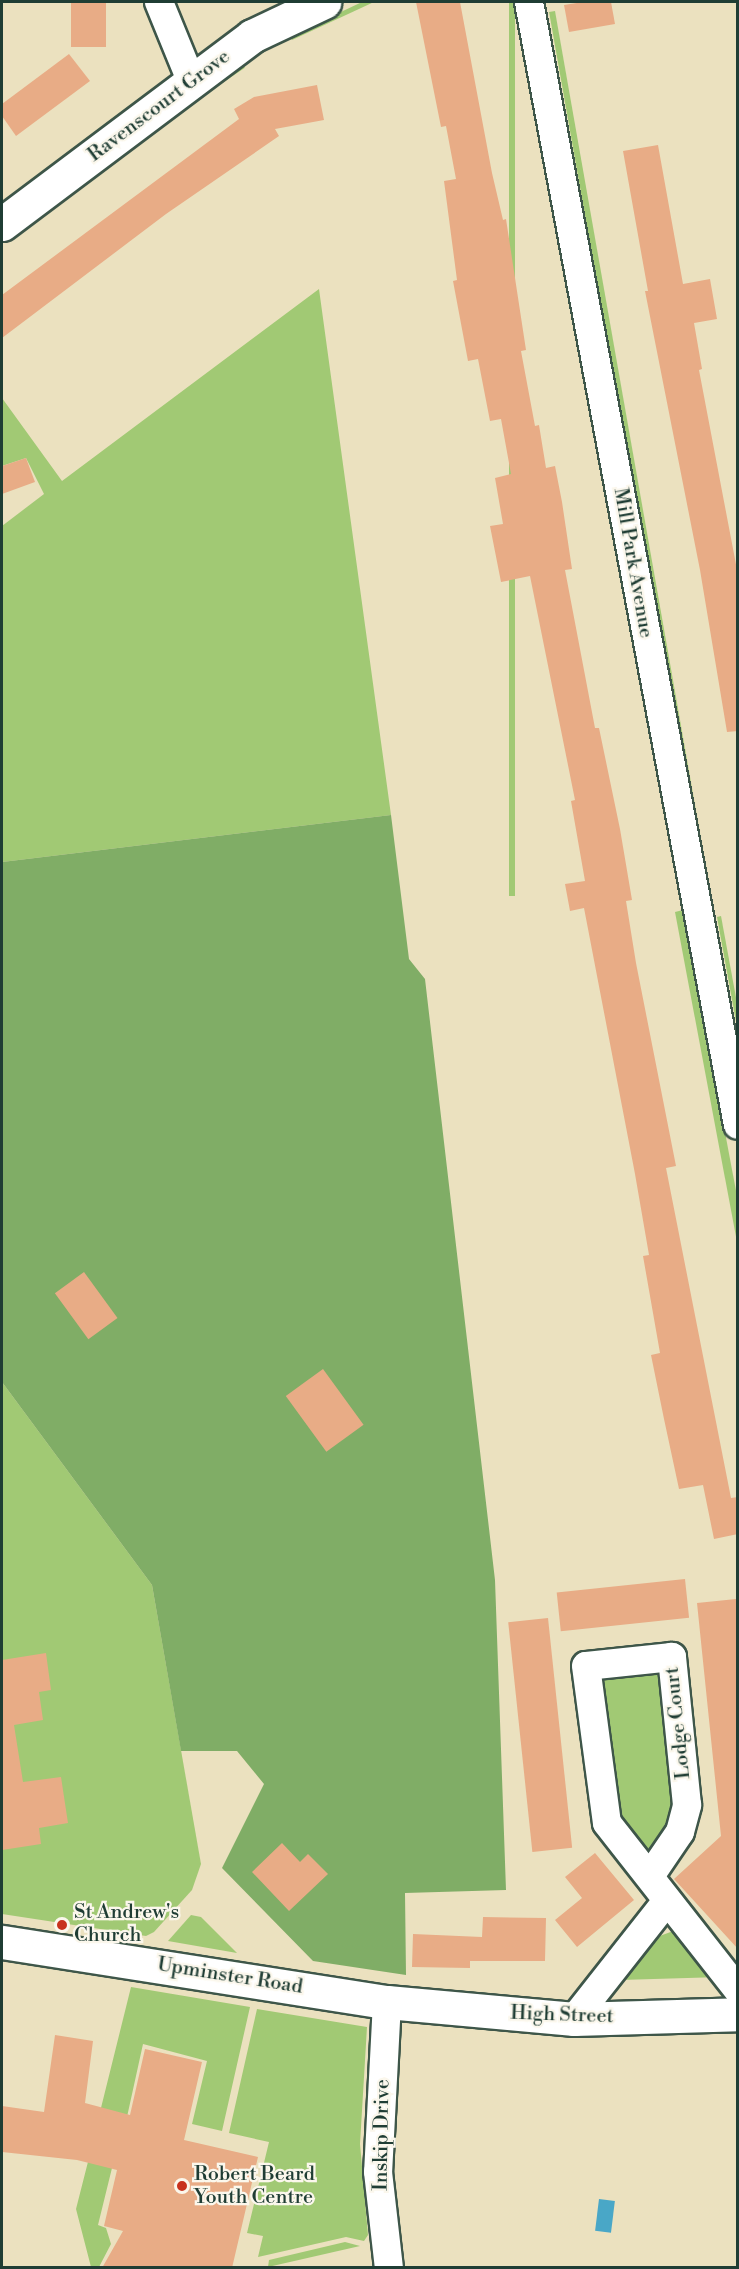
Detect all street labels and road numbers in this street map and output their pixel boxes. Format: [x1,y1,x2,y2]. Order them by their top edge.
street label: Ravenscourt Grove [83,45,235,167]
street label: Mill Park Avenue [608,486,658,640]
street label: Lodge Court [660,1666,696,1780]
street label: Upminster Road [155,1953,305,1999]
street label: High Street [510,2001,614,2029]
street label: Inskip Drive [369,2079,395,2191]

